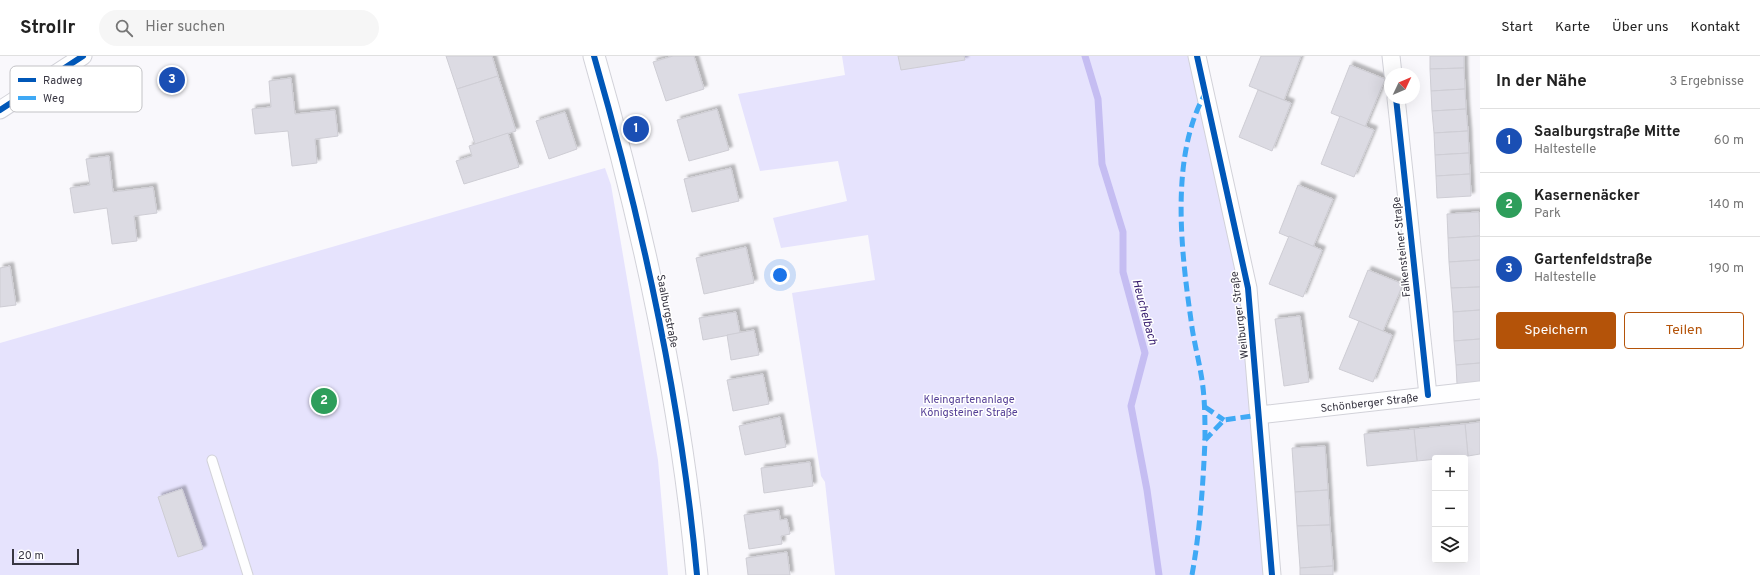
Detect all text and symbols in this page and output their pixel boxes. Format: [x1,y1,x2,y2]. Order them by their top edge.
search box [99,10,379,46]
text: Strollr [20,16,75,40]
icon: search [113,17,135,39]
text: Hier suchen [145,18,225,37]
text: Start [1501,19,1533,36]
text: Karte [1555,19,1590,36]
text: Über uns [1612,19,1669,36]
text: Kontakt [1691,19,1740,36]
pin: 3 [159,65,185,95]
legend [10,66,142,112]
north arrow [1384,68,1420,104]
text: In der Nähe [1496,71,1587,93]
text: Radweg [43,74,82,88]
text: 3 Ergebnisse [1669,74,1744,90]
text: Weg [43,92,64,106]
pin: 1 [623,114,649,144]
text: Saalburgstraße Mitte [1534,123,1680,142]
text: 1 [1506,133,1512,149]
text: 60 m [1714,133,1744,149]
text: Haltestelle [1534,142,1596,158]
text: Kasernenäcker [1534,187,1640,206]
street label: Falkensteiner Straße [1390,196,1414,298]
text: 2 [1505,197,1513,213]
text: 140 m [1709,197,1744,213]
text: Park [1534,206,1561,222]
text: Gartenfeldstraße [1534,251,1652,270]
text: 3 [1505,261,1513,277]
text: 190 m [1709,261,1744,277]
your location [770,265,790,285]
street label: Weilburger Straße [1228,270,1252,359]
text: Haltestelle [1534,270,1596,286]
street label: Saalburgstraße [653,273,681,349]
water label: Heuchelbach [1128,278,1161,347]
button: Speichern [1496,312,1616,349]
button: Teilen [1624,312,1744,349]
pin: 2 [311,386,337,416]
street label: Schönberger Straße [1320,391,1419,416]
park label: Kleingartenanlage Königsteiner Straße [920,393,1018,420]
map controls [1432,455,1468,563]
button: + [1432,455,1468,491]
button: − [1432,491,1468,527]
button: layers [1432,527,1468,563]
scale bar [12,547,79,566]
text: 20 m [18,549,44,563]

